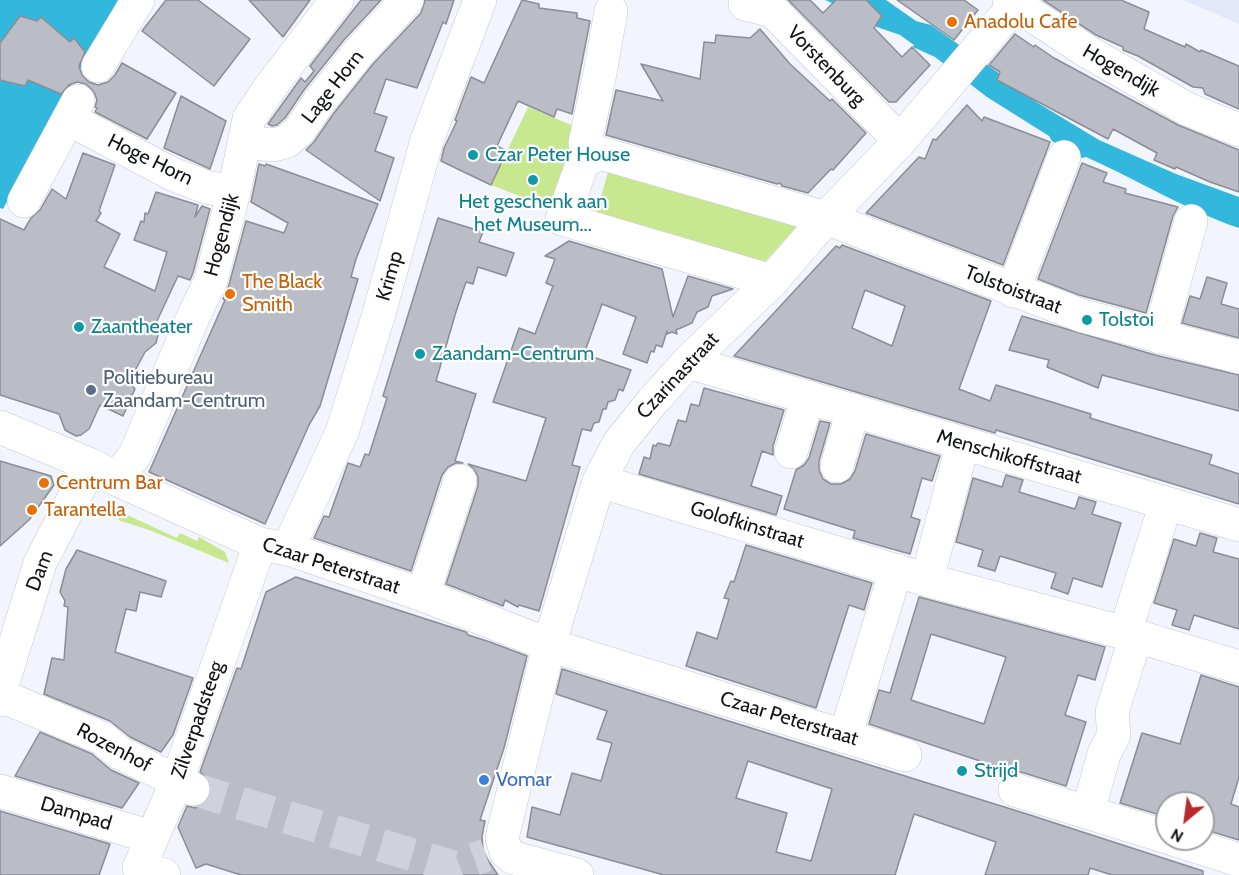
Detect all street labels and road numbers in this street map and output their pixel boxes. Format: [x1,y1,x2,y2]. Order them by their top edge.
street label: Vorstenburg [782,21,870,111]
street label: Hogendijk [1078,39,1164,103]
street label: Lage Horn [297,45,369,129]
street label: Hoge Horn [103,129,197,191]
street label: Hogendijk [199,191,245,279]
street label: Krimp [371,248,409,304]
street label: Tolstoistraat [961,261,1065,319]
street label: Czarinastraat [632,328,724,424]
street label: Menschikoffstraat [934,425,1084,489]
street label: Golofkinstraat [687,496,807,554]
street label: Czaar Peterstraat [259,532,403,600]
street label: Dam [21,547,59,595]
street label: Zilverpadsteeg [167,658,229,782]
street label: Czaar Peterstraat [717,687,861,751]
street label: Rozenhof [72,718,156,778]
street label: Dampad [37,792,115,836]

